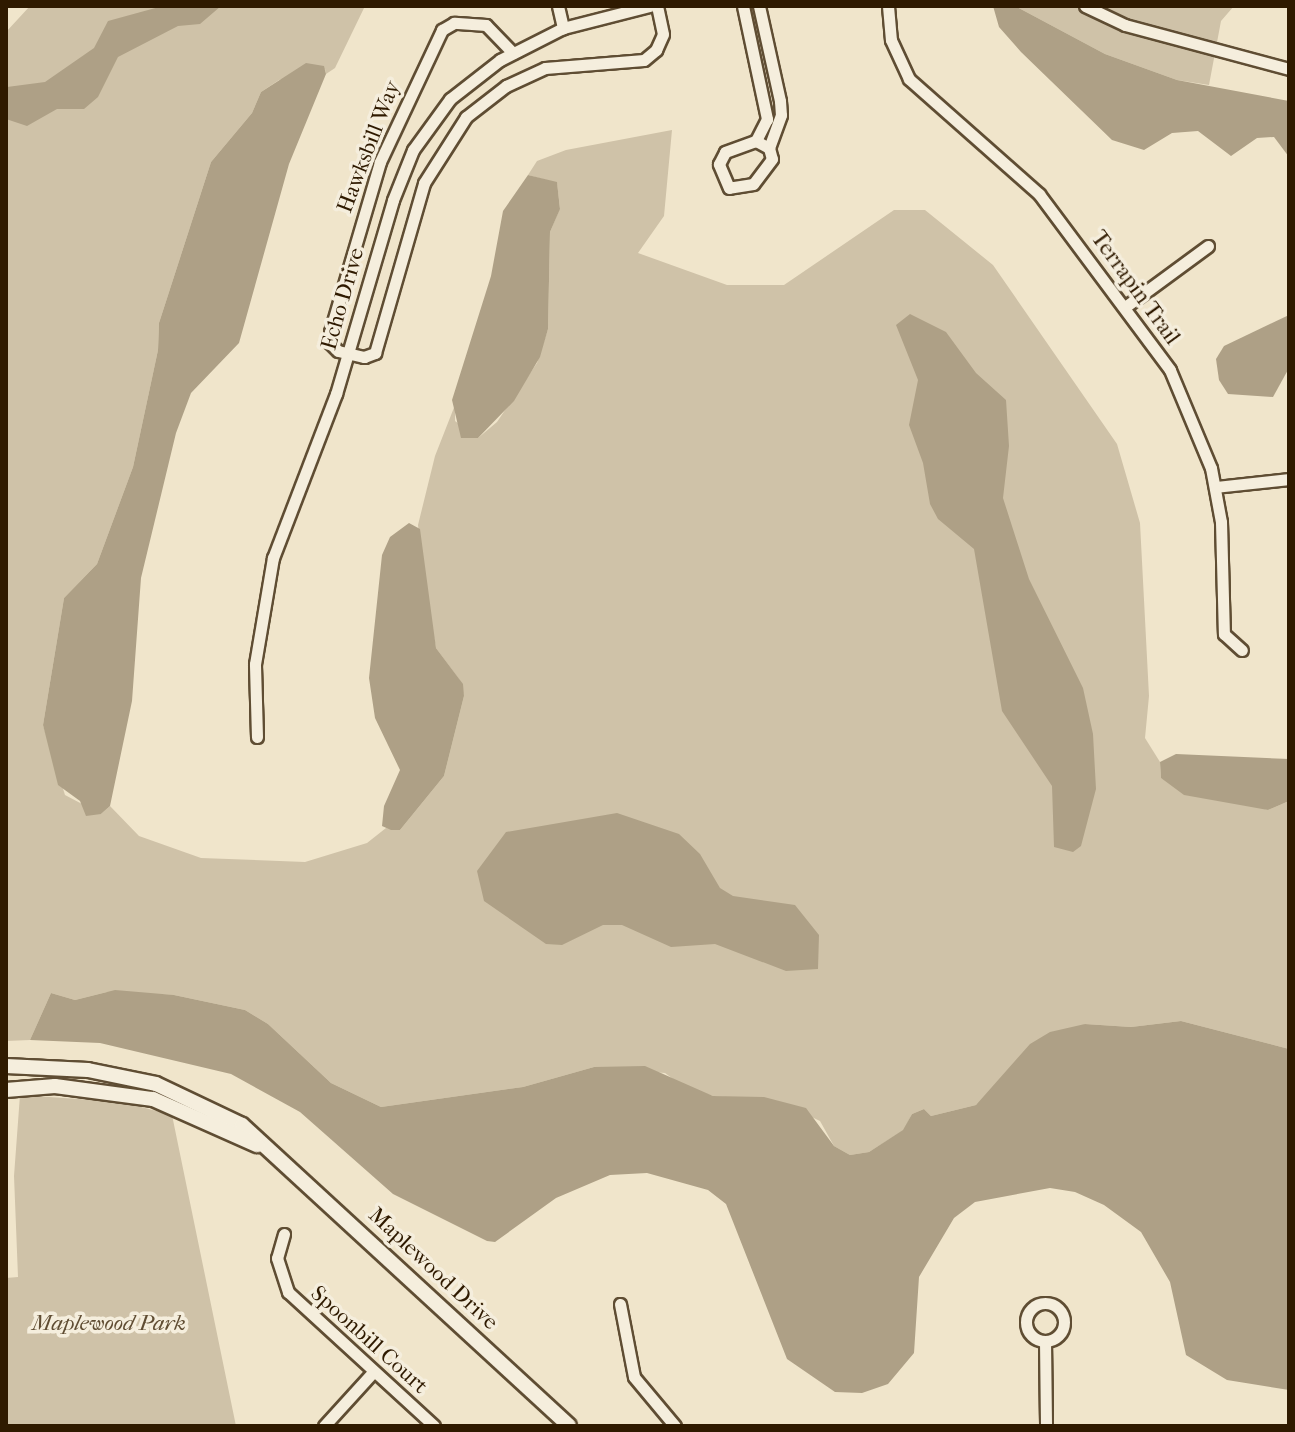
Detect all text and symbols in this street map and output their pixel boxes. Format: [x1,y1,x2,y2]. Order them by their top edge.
street label: Hawksbill Way [332,77,406,217]
street label: Terrapin Trail [1085,226,1185,350]
street label: Echo Drive [316,245,370,353]
street label: Maplewood Drive [363,1202,503,1336]
street label: Spoonbill Court [305,1281,433,1399]
park label: Maplewood Park [32,1311,186,1337]

